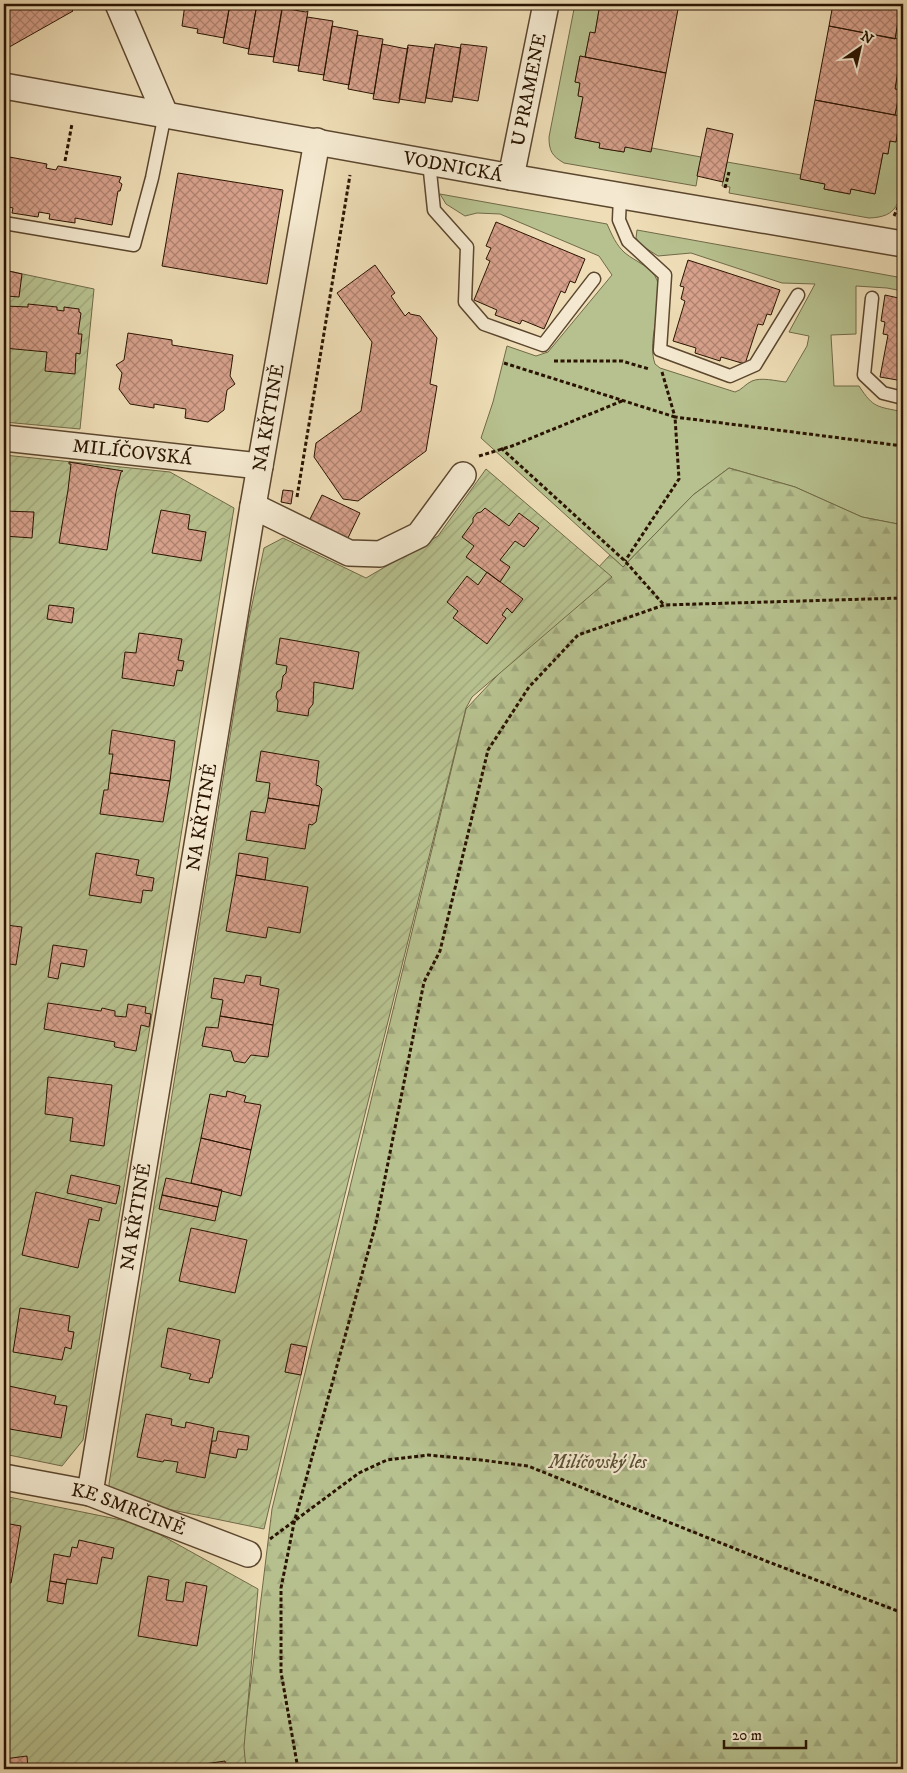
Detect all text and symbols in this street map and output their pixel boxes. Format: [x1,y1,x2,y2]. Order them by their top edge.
north arrow [834,22,884,72]
text: N [857,27,877,49]
street label: U PRAMENE [506,31,551,148]
street label: VODNICKÁ [400,146,505,187]
street label: NA KŘTINĚ [248,362,289,473]
street label: MILÍČOVSKÁ [71,434,194,470]
street label: NA KŘTINĚ [181,762,222,873]
street label: NA KŘTINĚ [115,1161,156,1272]
park label: Milíčovský les [547,1451,648,1474]
street label: KE SMRČINĚ [70,1478,189,1540]
scale bar [724,1718,807,1750]
text: 20 m [732,1726,762,1745]

